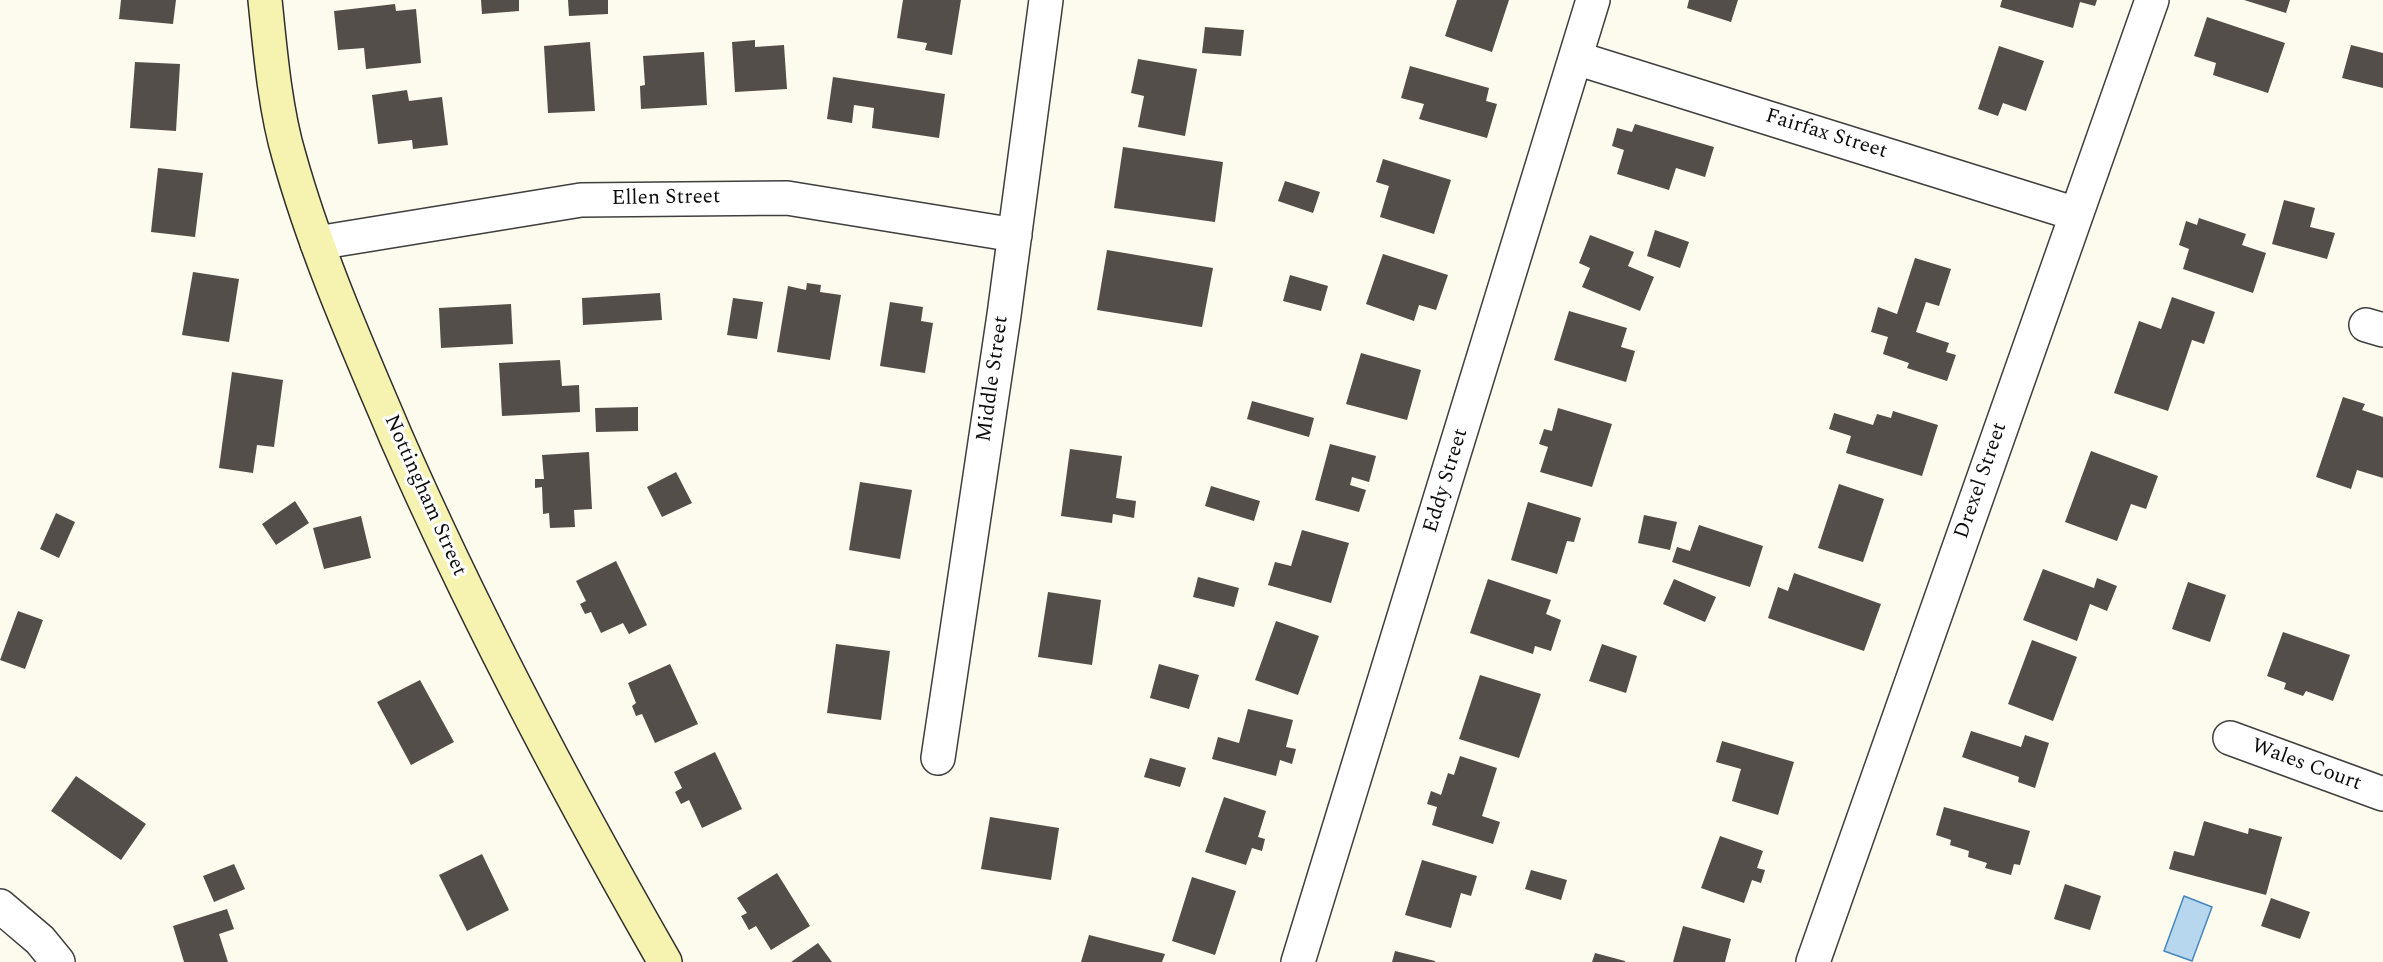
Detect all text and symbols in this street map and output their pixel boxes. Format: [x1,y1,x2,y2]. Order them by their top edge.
street label: Fairfax Street [1762,105,1890,165]
street label: Ellen Street [611,185,721,213]
street label: Middle Street [973,314,1015,444]
street label: Nottingham Street [377,412,471,580]
street label: Drexel Street [1950,419,2014,543]
street label: Eddy Street [1419,426,1475,536]
street label: Wales Court [2248,734,2364,798]

